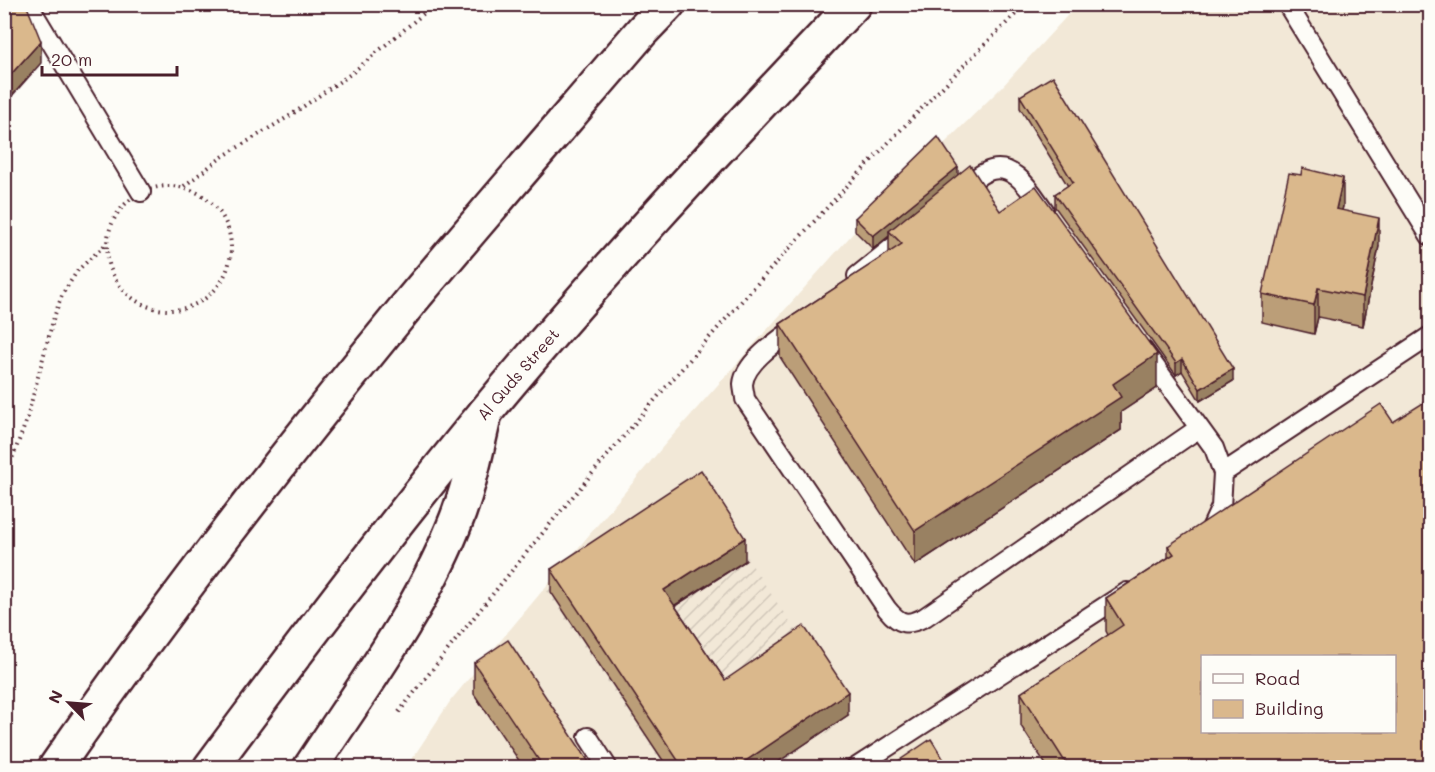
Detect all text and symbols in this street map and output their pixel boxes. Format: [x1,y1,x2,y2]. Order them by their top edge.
scale bar [42,39,177,77]
text: 20 m [51,47,92,71]
street label: Al Quds Street [472,323,563,424]
legend [1201,655,1396,733]
text: Road [1255,666,1300,690]
north arrow [39,673,99,733]
text: N [43,687,67,706]
text: Building [1255,696,1323,720]

